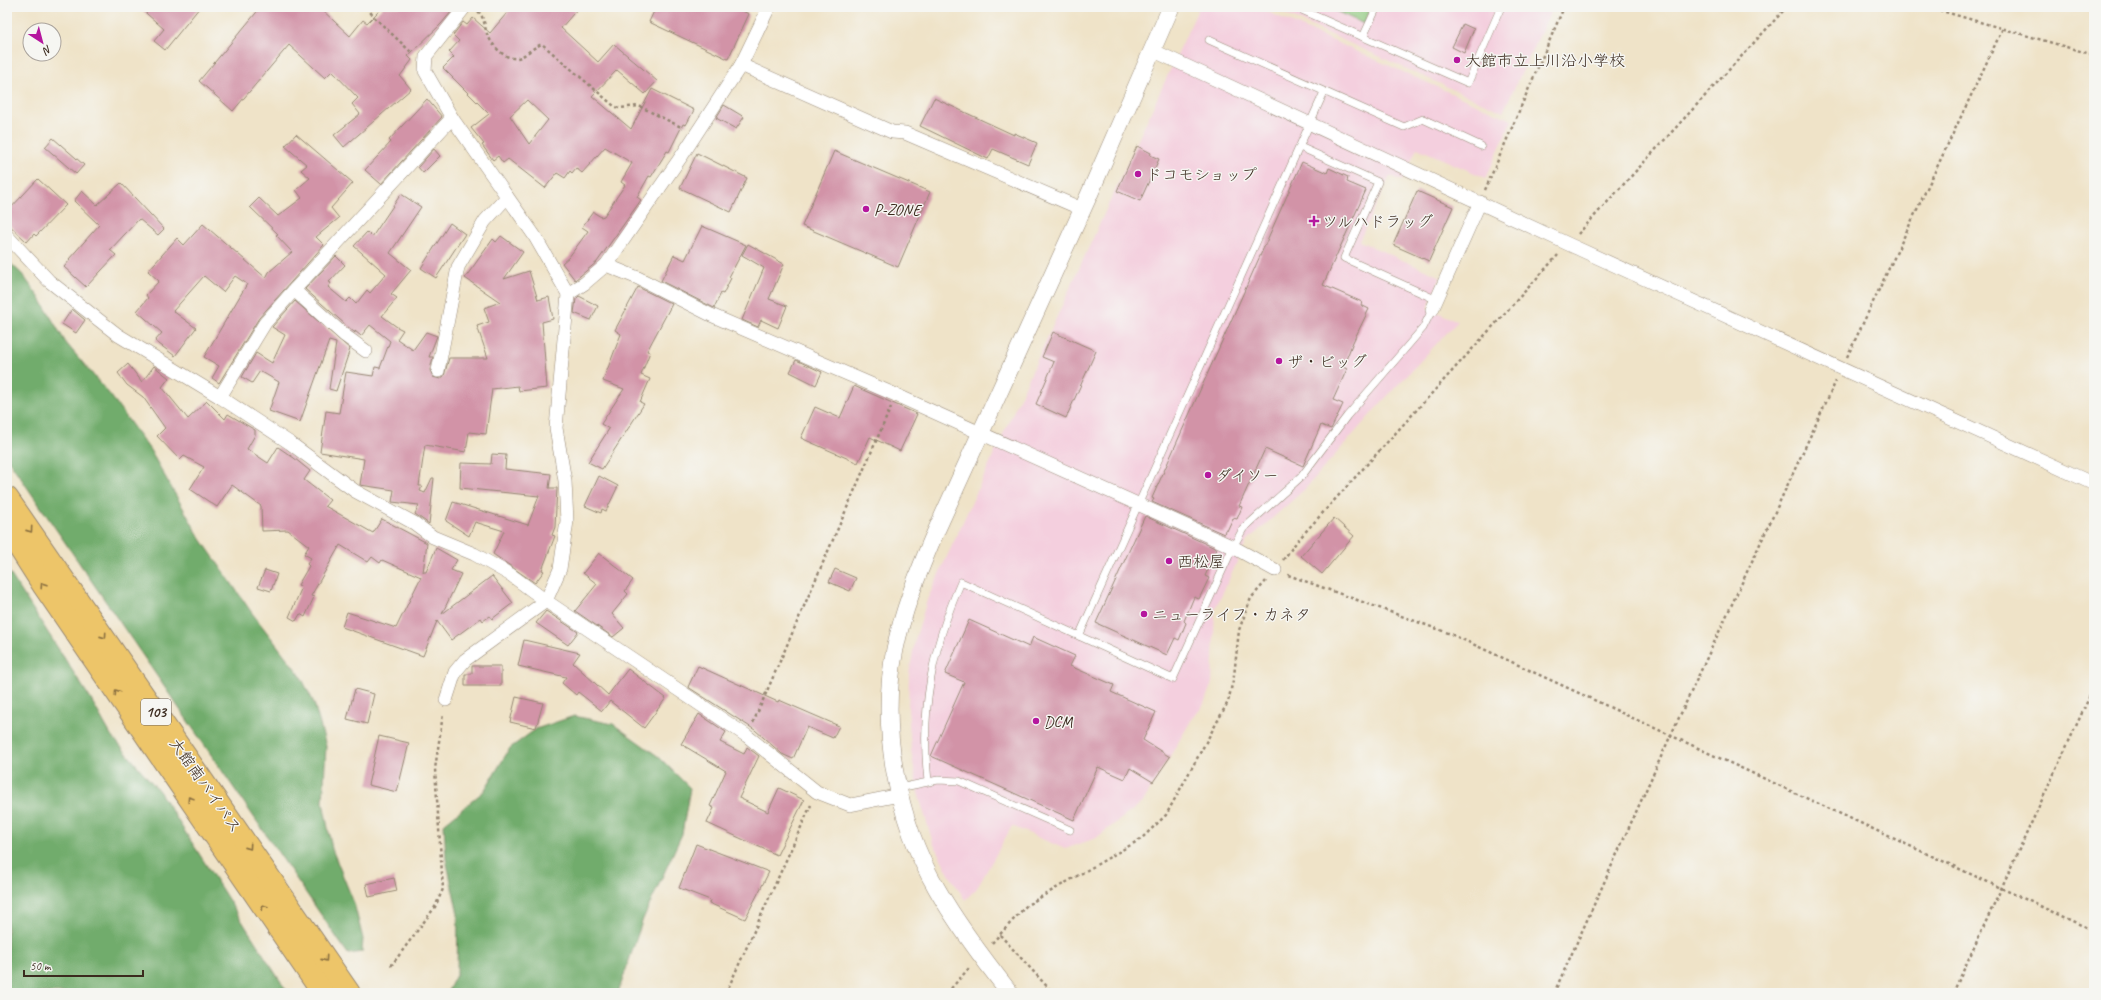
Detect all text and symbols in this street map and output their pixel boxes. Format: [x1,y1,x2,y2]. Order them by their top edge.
north arrow [22,22,62,62]
text: N [39,42,55,59]
place label: 大館市立上川沿小学校 [1465,51,1625,71]
marker: 大館市立上川沿小学校 [1452,55,1462,65]
place label: ドコモショップ [1146,165,1257,185]
marker: ドコモショップ [1133,169,1143,179]
place label: P-ZONE [874,200,923,220]
marker: P-ZONE [861,204,871,214]
place label: ツルハドラッグ [1322,212,1433,232]
marker: ツルハドラッグ [1309,216,1319,226]
place label: ザ・ビッグ [1287,352,1367,372]
marker: ザ・ビッグ [1274,356,1284,366]
place label: ダイソー [1216,466,1278,486]
marker: ダイソー [1203,470,1213,480]
one-way arrow [25,525,32,532]
place label: 西松屋 [1177,552,1225,572]
marker: 西松屋 [1164,556,1174,566]
one-way arrow [41,582,48,589]
place label: ニューライフ・カネタ [1152,605,1311,625]
marker: ニューライフ・カネタ [1139,609,1149,619]
one-way arrow [99,632,107,639]
one-way arrow [114,689,122,696]
road number: 103 [141,699,171,725]
place label: DCM [1044,712,1074,732]
marker: DCM [1031,716,1041,726]
street label: 大館南バイパス [165,734,245,837]
one-way arrow [187,796,195,803]
one-way arrow [244,843,252,850]
one-way arrow [261,904,268,911]
scale bar [24,952,143,978]
one-way arrow [321,954,328,961]
text: 50 m [30,958,52,974]

